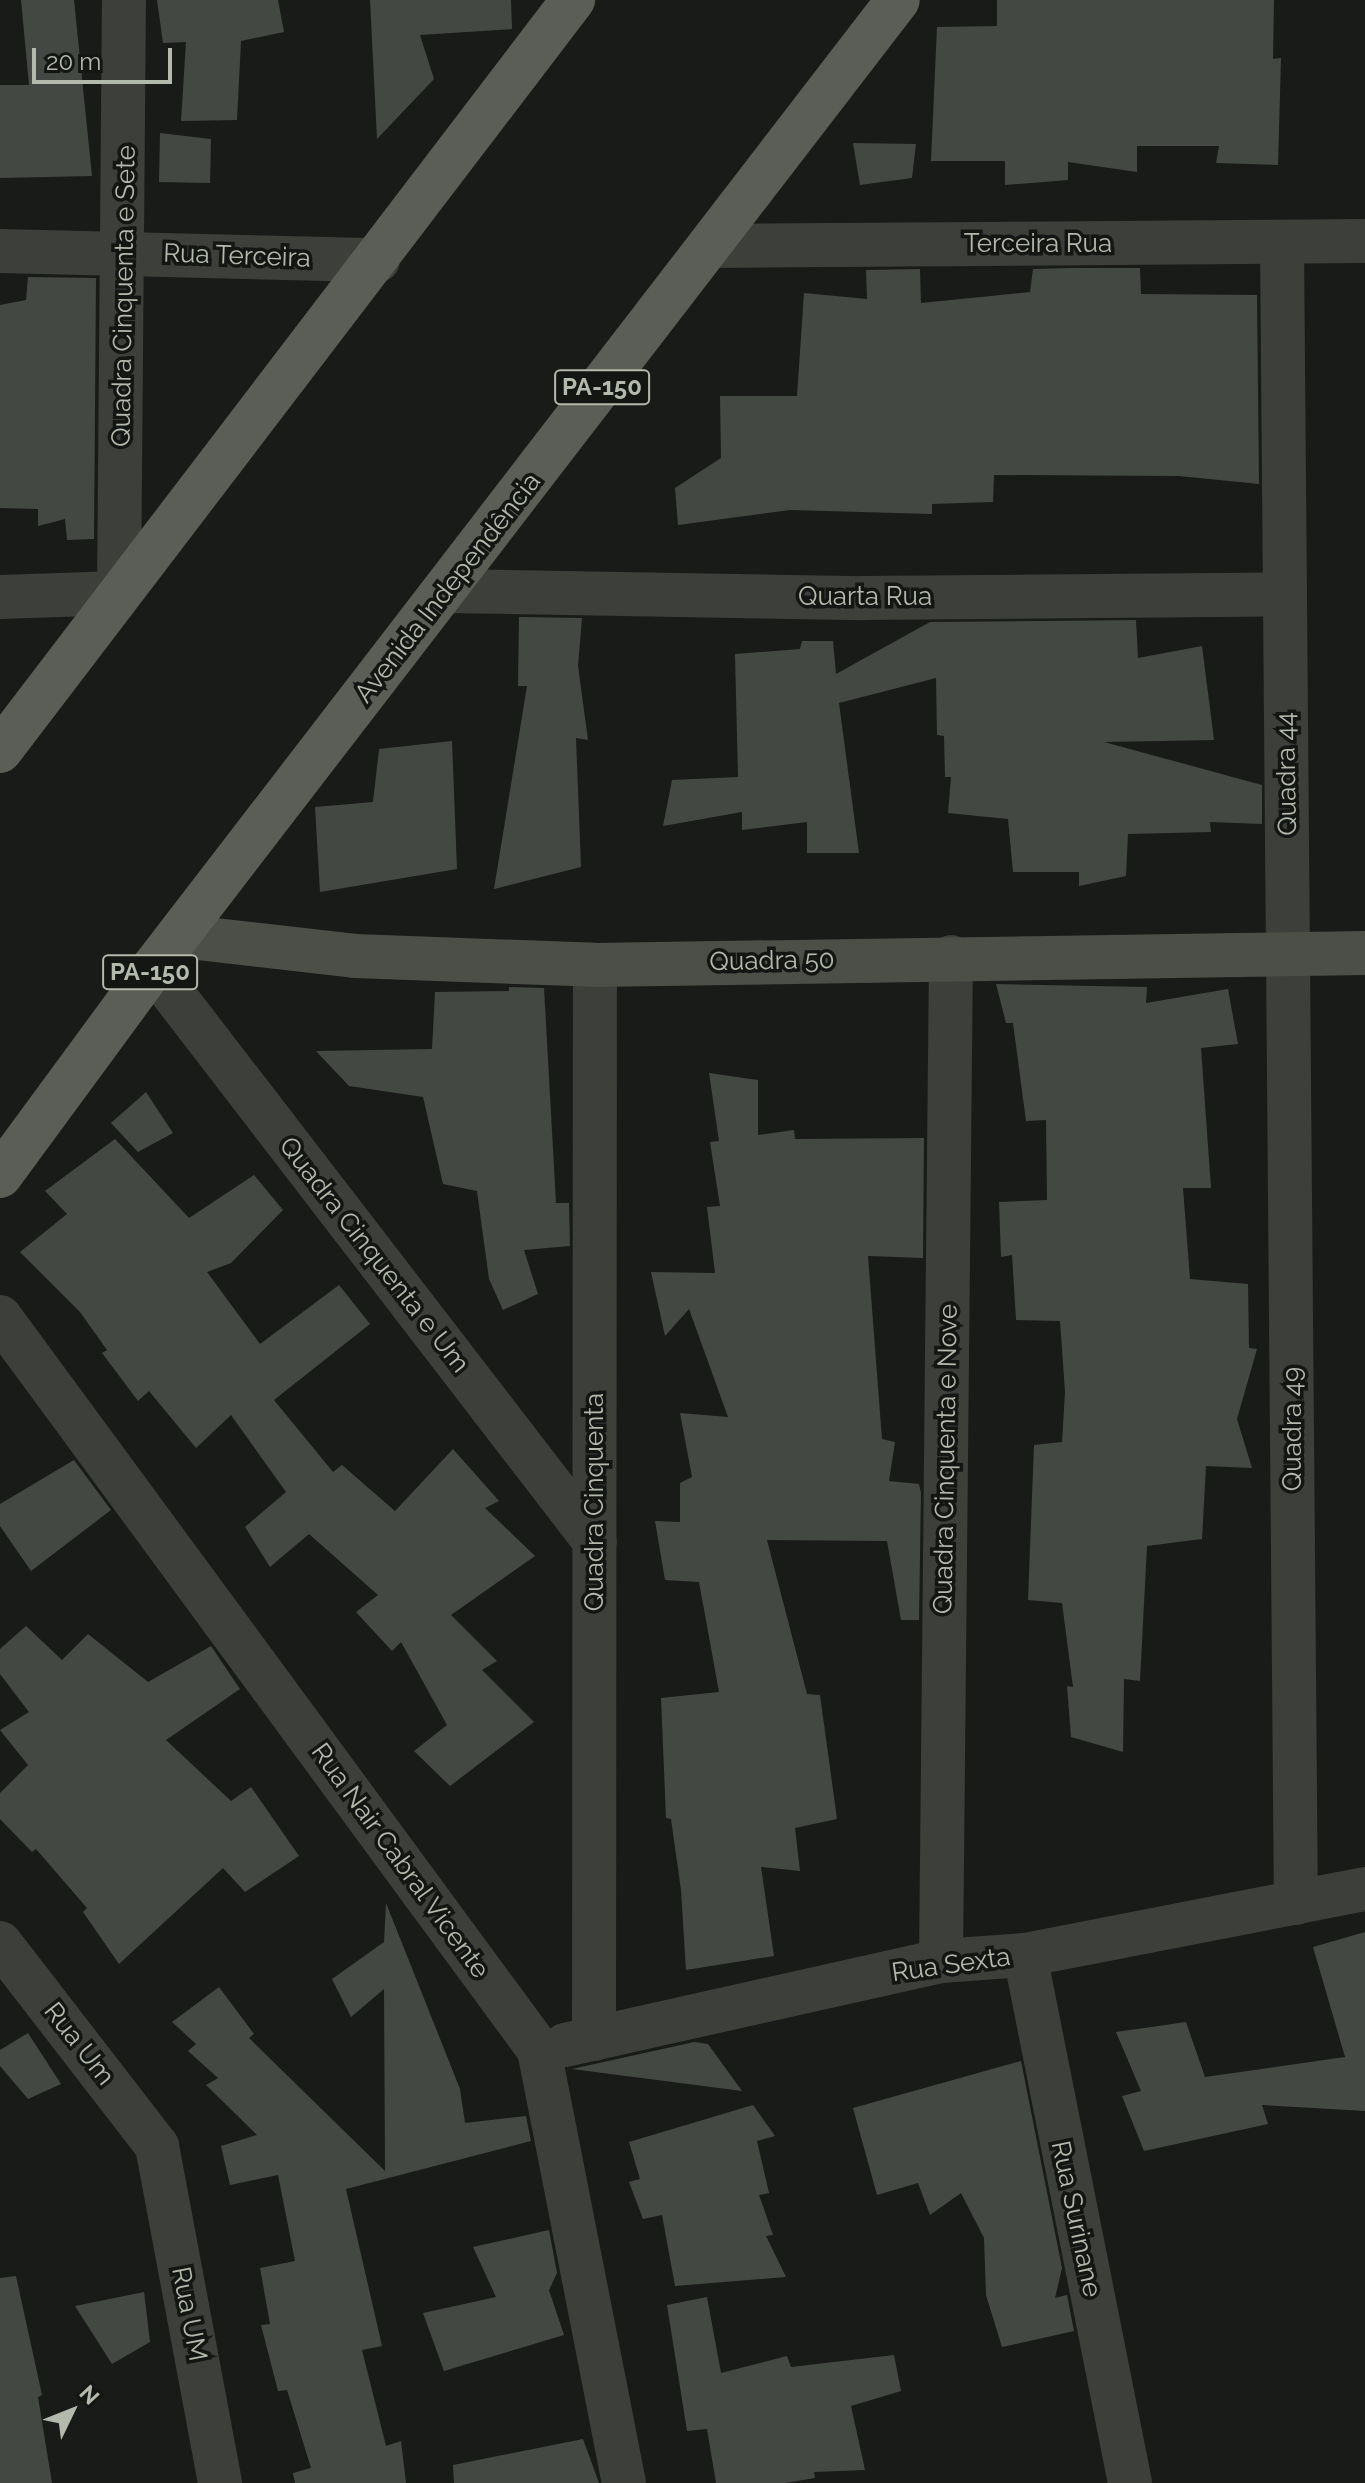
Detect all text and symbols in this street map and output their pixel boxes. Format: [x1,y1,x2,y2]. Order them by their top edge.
scale bar [36,32,176,82]
text: 20 m [46,47,101,76]
street label: Quadra Cinquenta e Sete [106,145,142,447]
street label: Terceira Rua [964,228,1112,260]
street label: Rua Terceira [162,238,312,274]
road number: PA-150 [554,367,650,407]
street label: Avenida Independência [348,467,548,709]
street label: Quarta Rua [798,581,932,613]
street label: Quadra 44 [1270,712,1304,836]
street label: Quadra 50 [709,944,835,978]
road number: PA-150 [102,952,198,992]
street label: Quadra Cinquenta e Um [272,1131,476,1379]
street label: Quadra Cinquenta e Nove [928,1304,964,1614]
street label: Quadra 49 [1277,1367,1309,1491]
street label: Quadra Cinquenta [579,1393,611,1611]
street label: Rua Nair Cabral Vicente [304,1737,496,1985]
street label: Rua Sexta [890,1941,1012,1989]
street label: Rua Um [37,1996,121,2092]
street label: Rua Surinane [1044,2138,1108,2300]
street label: Rua UM [165,2264,213,2364]
north arrow [32,2371,112,2451]
text: N [74,2380,105,2410]

